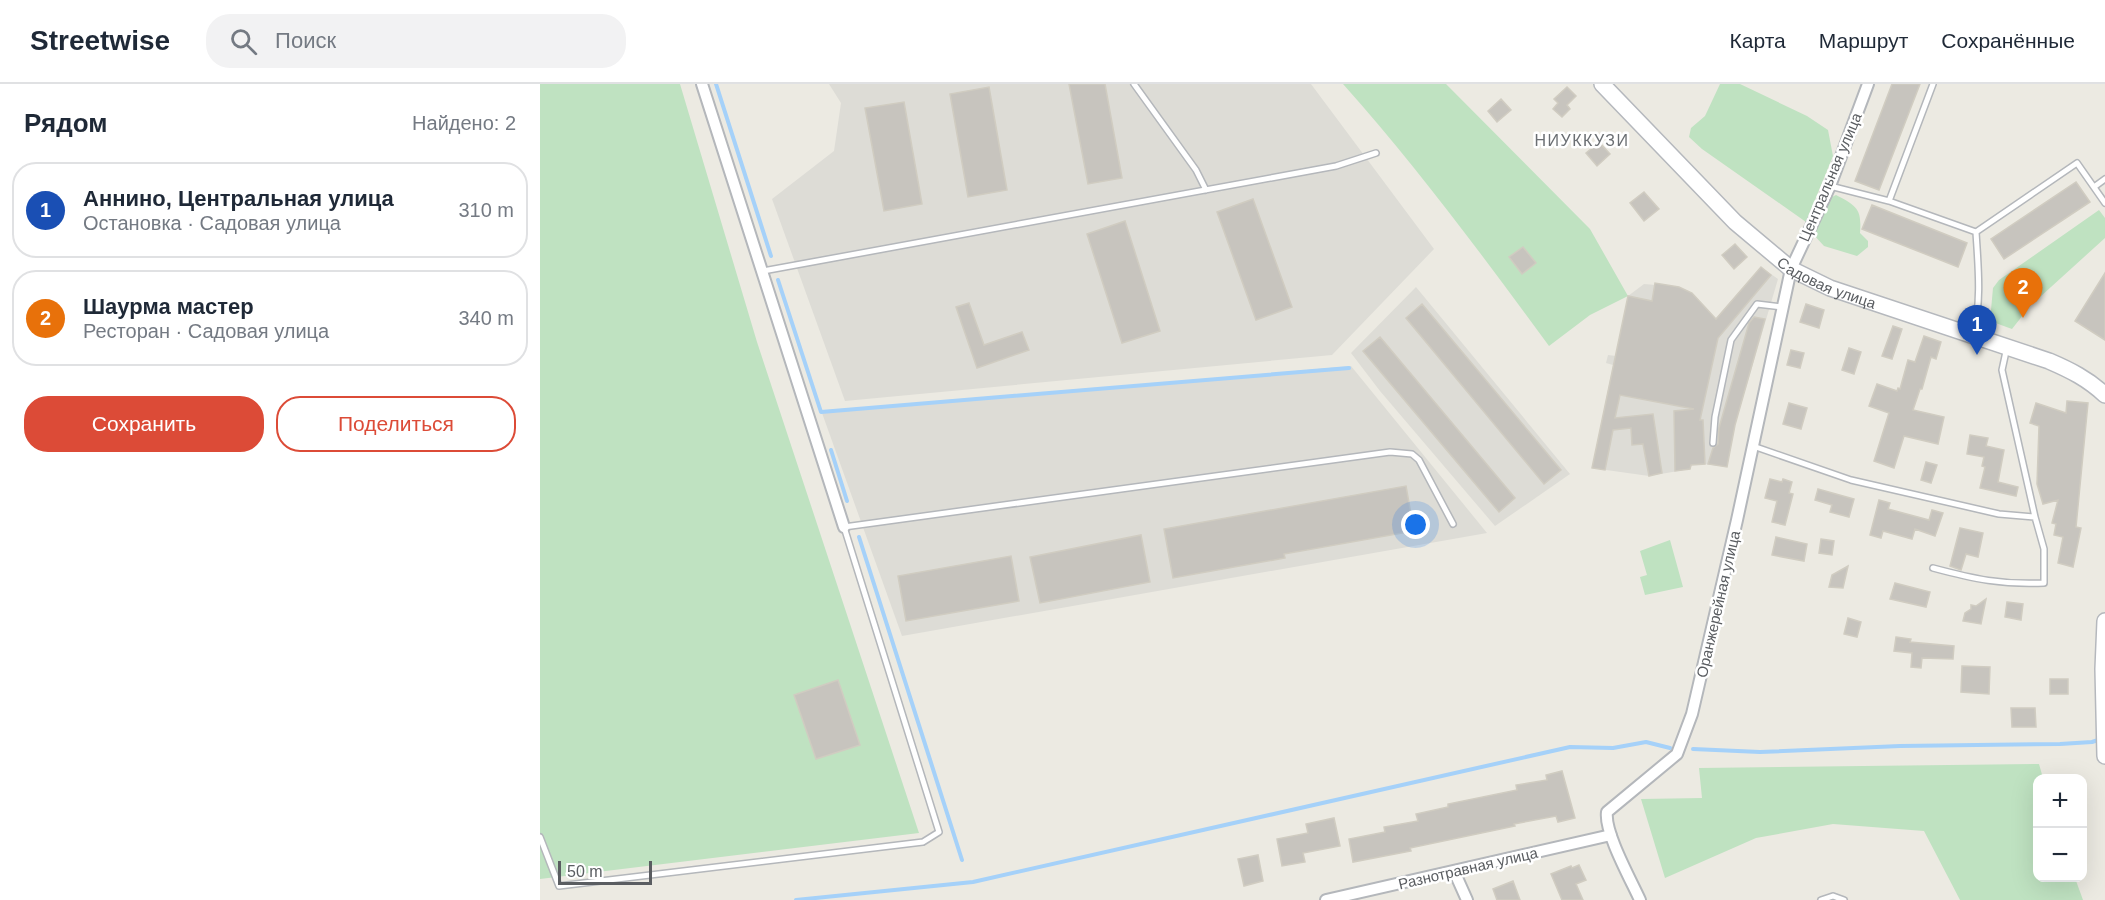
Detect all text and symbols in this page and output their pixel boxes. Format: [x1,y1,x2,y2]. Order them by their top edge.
search box [206,14,626,68]
text: Streetwise [30,25,170,56]
icon: search [227,25,260,58]
text: Поиск [275,28,336,53]
text: Карта [1730,29,1786,52]
text: Маршрут [1819,29,1908,52]
text: Сохранённые [1941,29,2075,52]
text: Рядом [24,108,107,138]
street label: Центральная улица [1795,110,1865,244]
text: Найдено: 2 [412,112,516,134]
district label: НИУККУЗИ [1534,132,1630,149]
text: Аннино, Центральная улица [83,186,394,211]
text: 1 [40,199,51,221]
text: 310 m [458,199,514,221]
text: Остановка · Садовая улица [83,212,341,234]
street label: Садовая улица [1774,253,1879,311]
pin: 2 [2004,268,2042,318]
text: Шаурма мастер [83,294,254,319]
pin: 1 [1958,306,1996,355]
text: 2 [40,307,51,329]
text: 340 m [458,307,514,329]
text: Ресторан · Садовая улица [83,320,329,342]
button: Сохранить [24,396,264,452]
button: Поделиться [276,396,516,452]
your location [1401,510,1430,539]
street label: Оранжерейная улица [1693,528,1743,679]
map controls [2033,774,2087,882]
button: + [2033,774,2087,828]
button: − [2033,828,2087,882]
street label: Разнотравная улица [1397,844,1540,892]
scale bar [558,858,652,886]
text: 50 m [567,863,603,880]

